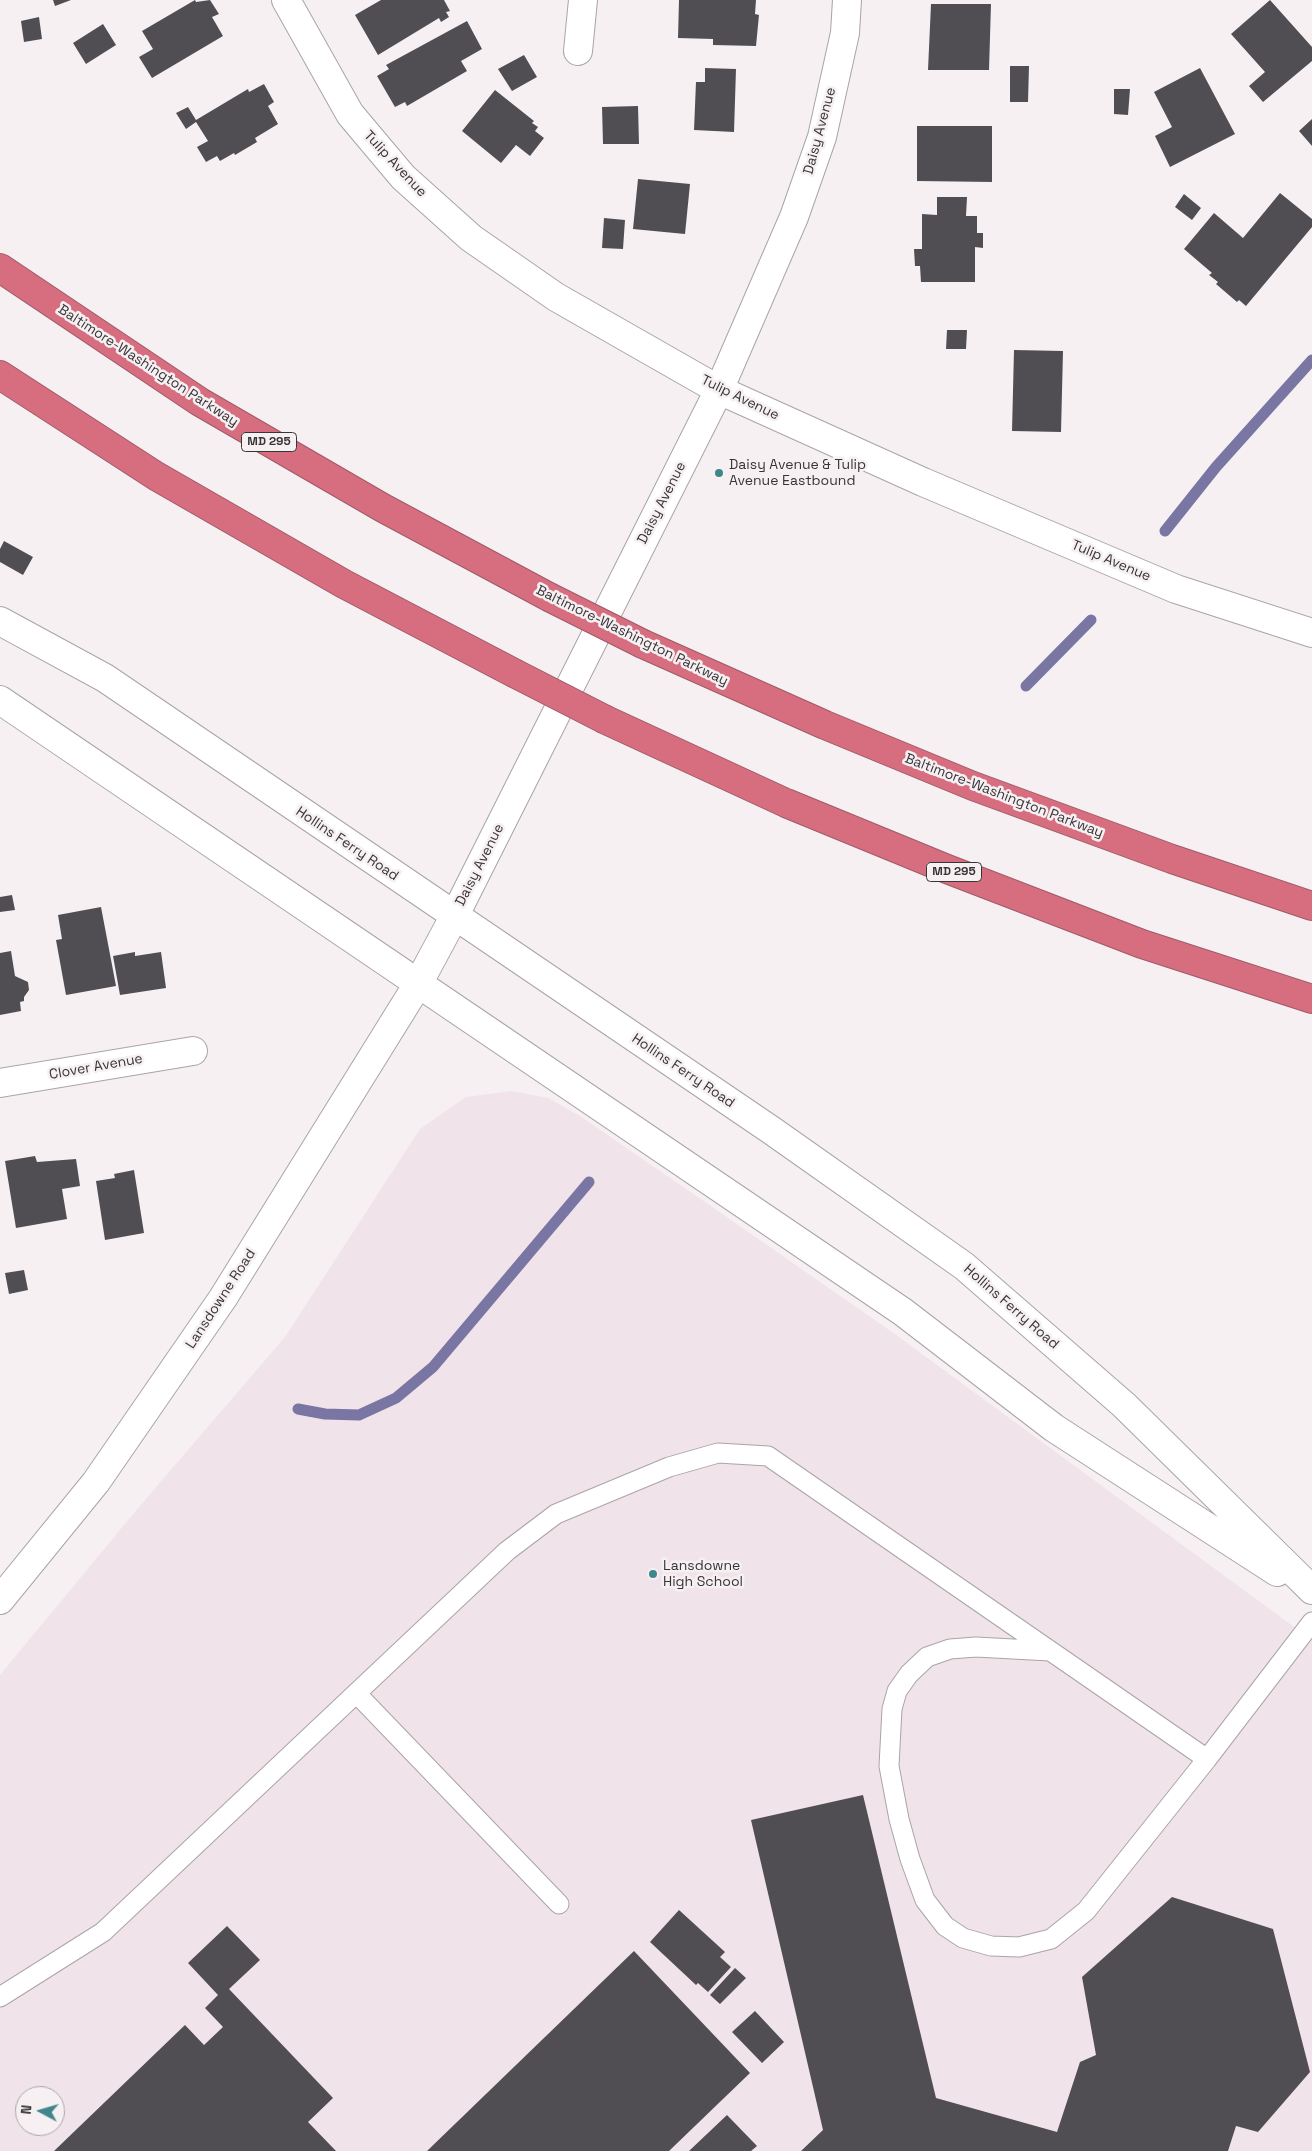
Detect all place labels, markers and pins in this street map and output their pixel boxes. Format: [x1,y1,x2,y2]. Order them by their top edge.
place label: Daisy Avenue & Tulip Avenue Eastbound [729,457,866,490]
marker: Daisy Avenue & Tulip Avenue Eastbound [713,467,725,479]
place label: Lansdowne High School [663,1558,743,1590]
marker: Lansdowne High School [647,1568,659,1580]

